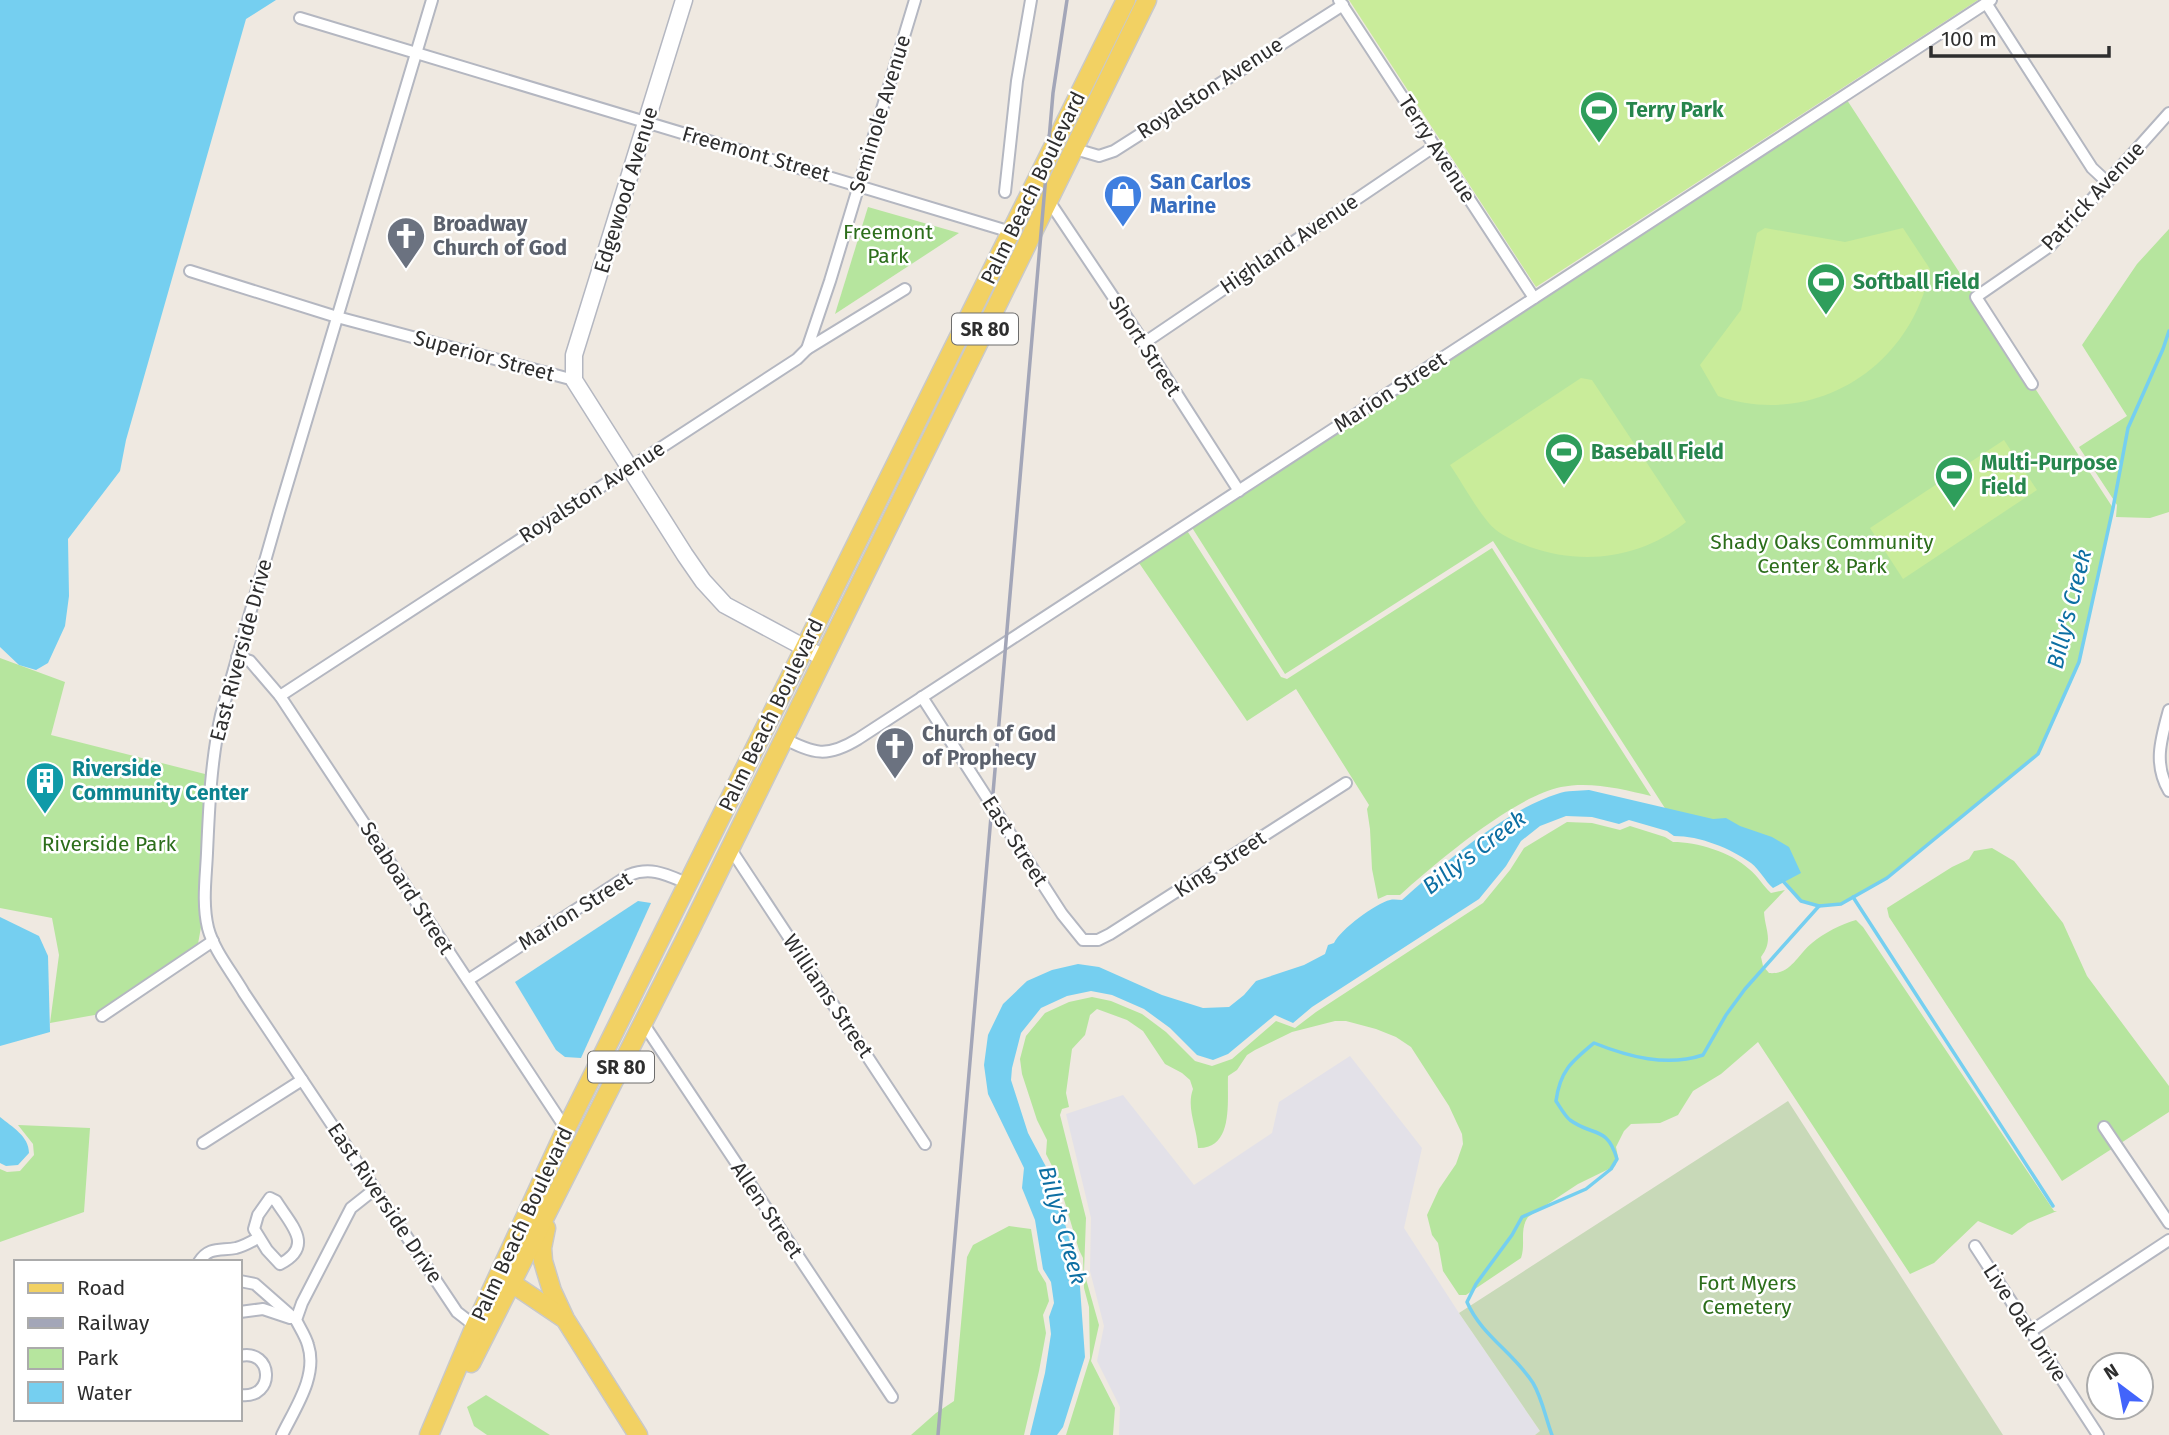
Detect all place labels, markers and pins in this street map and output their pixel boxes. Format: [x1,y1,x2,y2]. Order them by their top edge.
sports icon: Terry Park [1578,89,1620,144]
place label: Terry Park [1626,97,1724,123]
place label: San Carlos Marine [1150,169,1251,219]
shop icon: San Carlos Marine [1102,173,1144,228]
place label: Broadway Church of God [433,211,567,261]
church icon: Broadway Church of God [385,215,427,270]
sports icon: Softball Field [1805,261,1847,316]
place label: Softball Field [1853,269,1980,295]
sports icon: Baseball Field [1543,431,1585,486]
place label: Baseball Field [1591,439,1724,465]
place label: Multi-Purpose Field [1981,450,2118,500]
sports icon: Multi-Purpose Field [1933,454,1975,509]
place label: Church of God of Prophecy [922,721,1056,771]
church icon: Church of God of Prophecy [874,725,916,780]
place label: Riverside Community Center [72,756,249,806]
building icon: Riverside Community Center [24,760,66,815]

